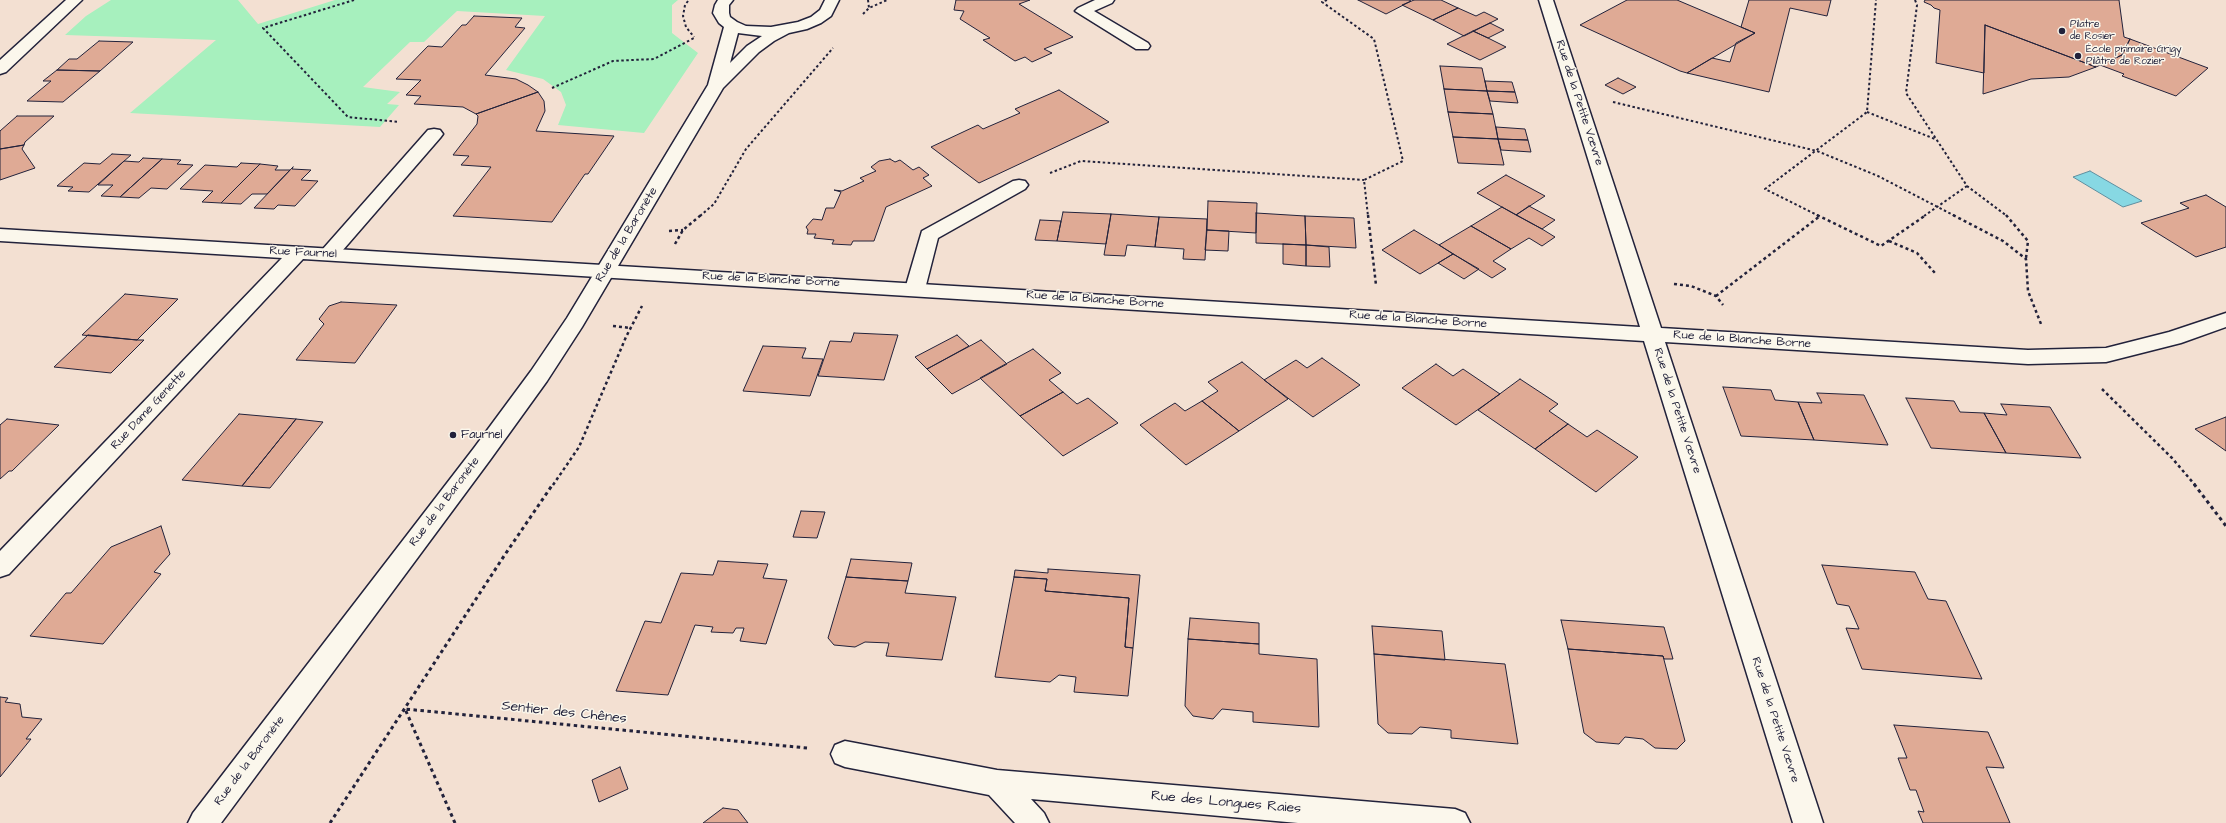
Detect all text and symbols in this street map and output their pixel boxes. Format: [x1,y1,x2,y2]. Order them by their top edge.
place label: Pilatre de Rosier [2070,19,2115,42]
marker: Pilatre de Rosier [2057,26,2067,36]
street label: Rue de la Petite Vœvre [1552,38,1606,168]
place label: École primaire Grigy Pilâtre de Rozier [2086,44,2181,68]
marker: École primaire Grigy Pilâtre de Rozier [2073,51,2083,61]
street label: Rue de la Baronète [593,185,661,285]
street label: Rue Faurnel [269,244,337,262]
street label: Rue de la Blanche Borne [702,269,840,291]
street label: Rue de la Blanche Borne [1026,288,1164,312]
street label: Rue de la Blanche Borne [1349,308,1487,332]
street label: Rue de la Blanche Borne [1673,328,1811,352]
street label: Rue de la Petite Vœvre [1650,346,1704,476]
street label: Rue Dame Genette [108,367,190,453]
place label: Faurnel [461,428,503,442]
marker: Faurnel [448,430,458,440]
street label: Rue de la Baronète [407,455,483,549]
street label: Rue de la Petite Vœvre [1748,655,1802,785]
street label: Sentier des Chênes [501,698,627,728]
street label: Rue de la Baronète [212,714,288,808]
street label: Rue des Longues Raies [1150,788,1302,818]

